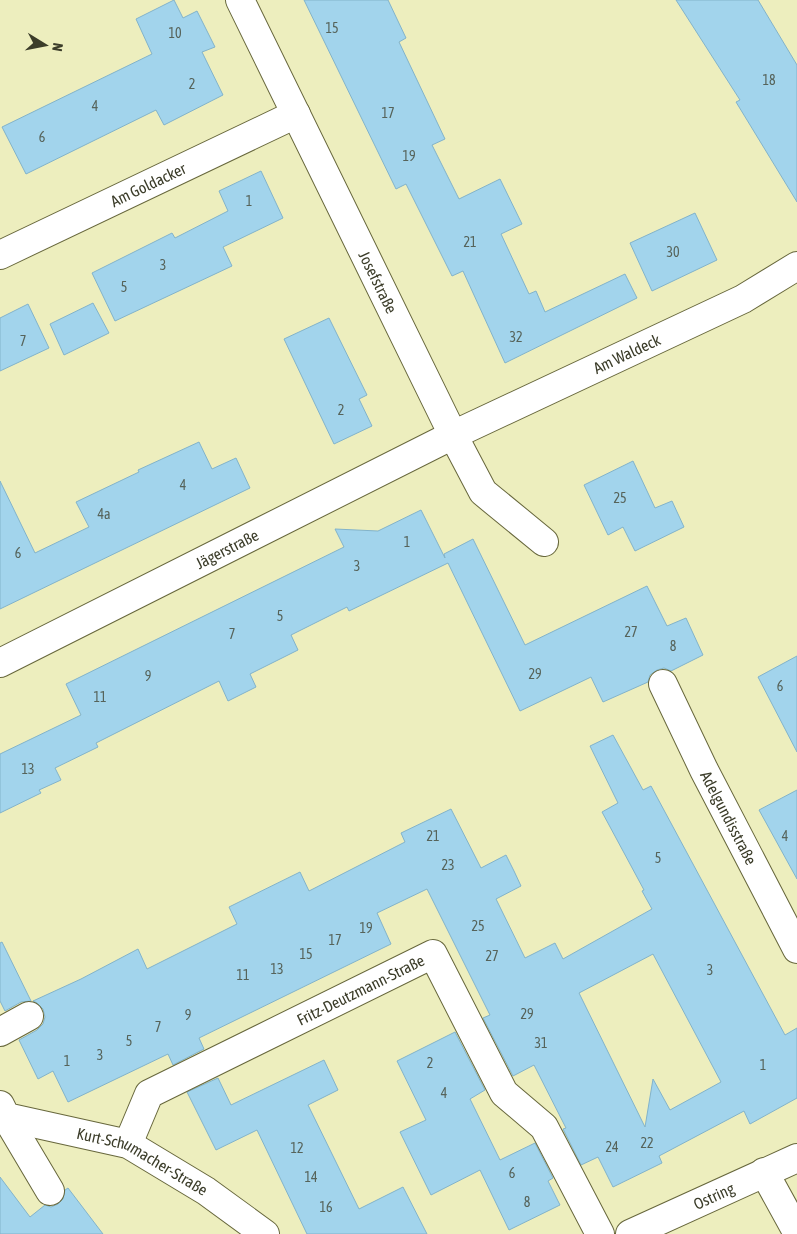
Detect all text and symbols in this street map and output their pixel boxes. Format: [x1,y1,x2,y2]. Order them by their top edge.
north arrow [20,20,70,70]
house number: 15 [325,20,339,36]
house number: 10 [168,25,182,41]
text: N [49,42,66,53]
house number: 18 [762,72,776,88]
house number: 2 [189,76,195,92]
house number: 4 [92,98,99,114]
house number: 17 [381,105,395,121]
house number: 6 [39,129,46,145]
house number: 19 [402,148,416,164]
street label: Am Goldacker [107,159,189,210]
house number: 1 [246,193,252,209]
house number: 21 [463,234,477,250]
house number: 30 [666,244,680,260]
street label: Josefstraße [355,248,401,316]
house number: 3 [160,257,166,273]
house number: 5 [121,279,127,295]
house number: 32 [509,329,523,345]
street label: Am Waldeck [590,330,663,377]
house number: 7 [20,333,26,349]
house number: 2 [338,402,344,418]
house number: 4 [180,477,187,493]
house number: 25 [613,490,627,506]
house number: 4a [97,506,111,522]
street label: Jägerstraße [192,525,261,572]
house number: 1 [404,534,410,550]
house number: 6 [15,545,22,561]
house number: 3 [354,558,360,574]
house number: 5 [277,608,283,624]
house number: 27 [624,624,638,640]
house number: 7 [229,626,235,642]
house number: 8 [670,638,677,654]
house number: 29 [528,666,542,682]
house number: 9 [145,668,151,684]
house number: 6 [777,678,784,694]
house number: 11 [93,689,107,705]
house number: 13 [21,761,35,777]
street label: Adelgundisstraße [697,768,760,868]
house number: 21 [426,828,440,844]
house number: 4 [782,828,789,844]
house number: 5 [655,850,661,866]
house number: 23 [441,857,455,873]
house number: 25 [471,918,485,934]
house number: 19 [359,920,373,936]
house number: 17 [328,932,342,948]
house number: 15 [299,946,313,962]
house number: 27 [485,948,499,964]
street label: Fritz-Deutzmann-Straße [294,951,427,1029]
house number: 13 [270,961,284,977]
house number: 3 [707,962,713,978]
house number: 11 [236,967,250,983]
house number: 29 [520,1006,534,1022]
house number: 9 [185,1007,191,1023]
house number: 7 [155,1019,161,1035]
house number: 5 [126,1033,132,1049]
house number: 31 [534,1035,548,1051]
house number: 3 [97,1047,103,1063]
house number: 1 [64,1053,70,1069]
house number: 2 [427,1055,433,1071]
house number: 1 [760,1057,766,1073]
house number: 4 [441,1085,448,1101]
street label: Kurt-Schumacher-Straße [75,1124,211,1199]
house number: 22 [640,1135,654,1151]
house number: 24 [605,1139,619,1155]
house number: 12 [290,1140,304,1156]
house number: 6 [509,1165,516,1181]
house number: 14 [304,1169,318,1185]
street label: Ostring [691,1179,737,1213]
house number: 8 [524,1194,531,1210]
house number: 16 [319,1199,333,1215]

